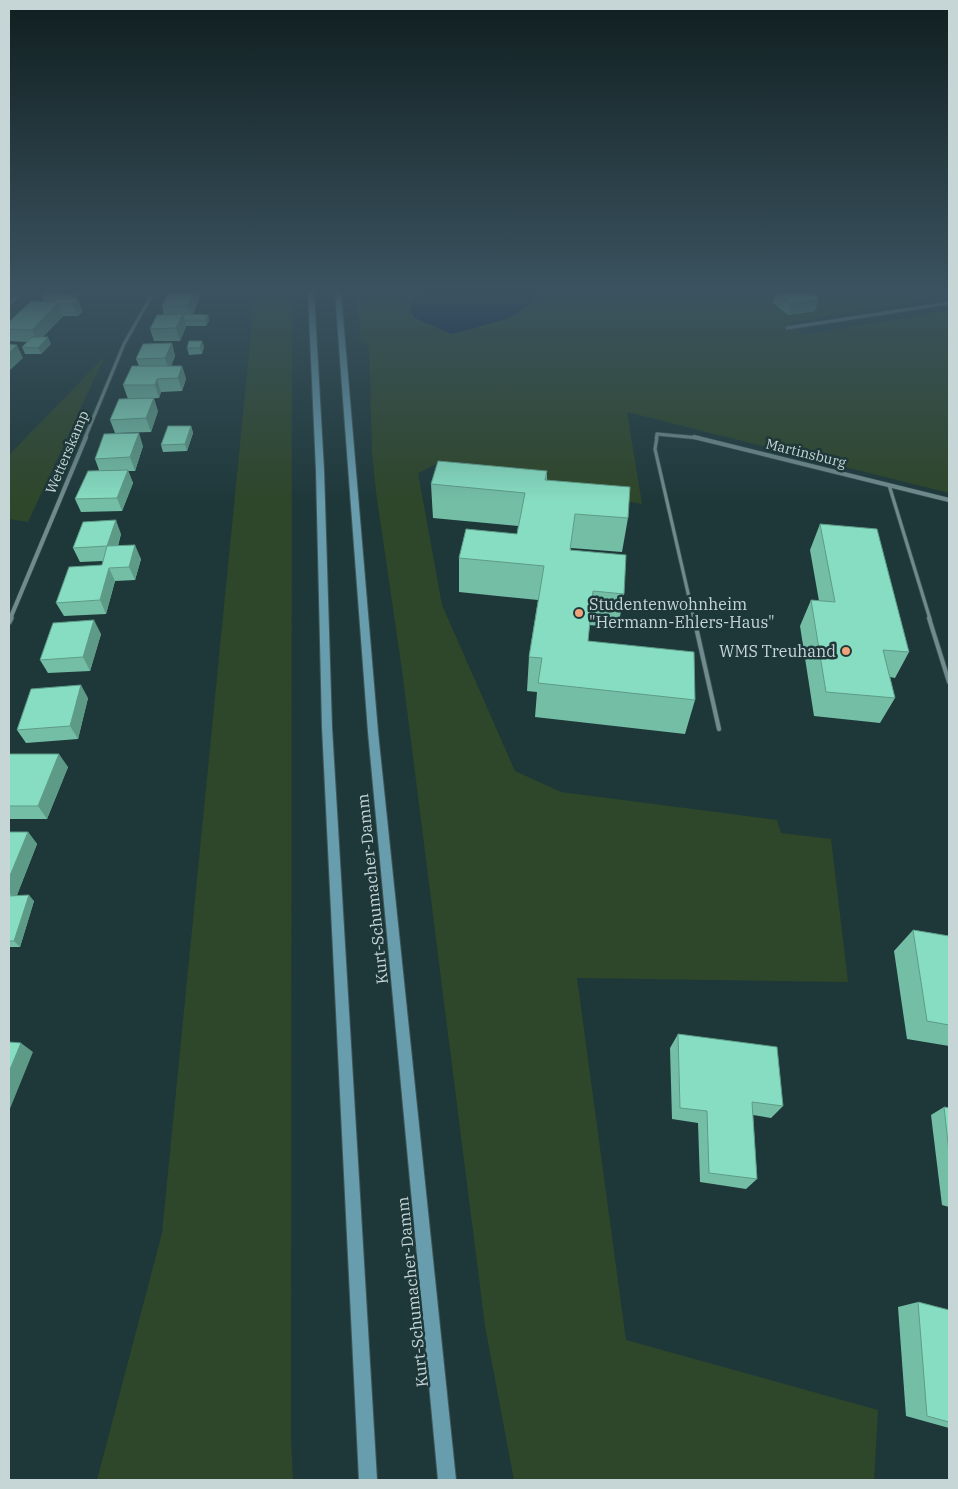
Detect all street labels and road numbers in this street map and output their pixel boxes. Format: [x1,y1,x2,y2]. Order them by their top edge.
street label: Wetterskamp [41,408,93,496]
street label: Martinsburg [764,434,848,472]
street label: Kurt-Schumacher-Damm [352,793,392,985]
street label: Kurt-Schumacher-Damm [392,1196,432,1388]

